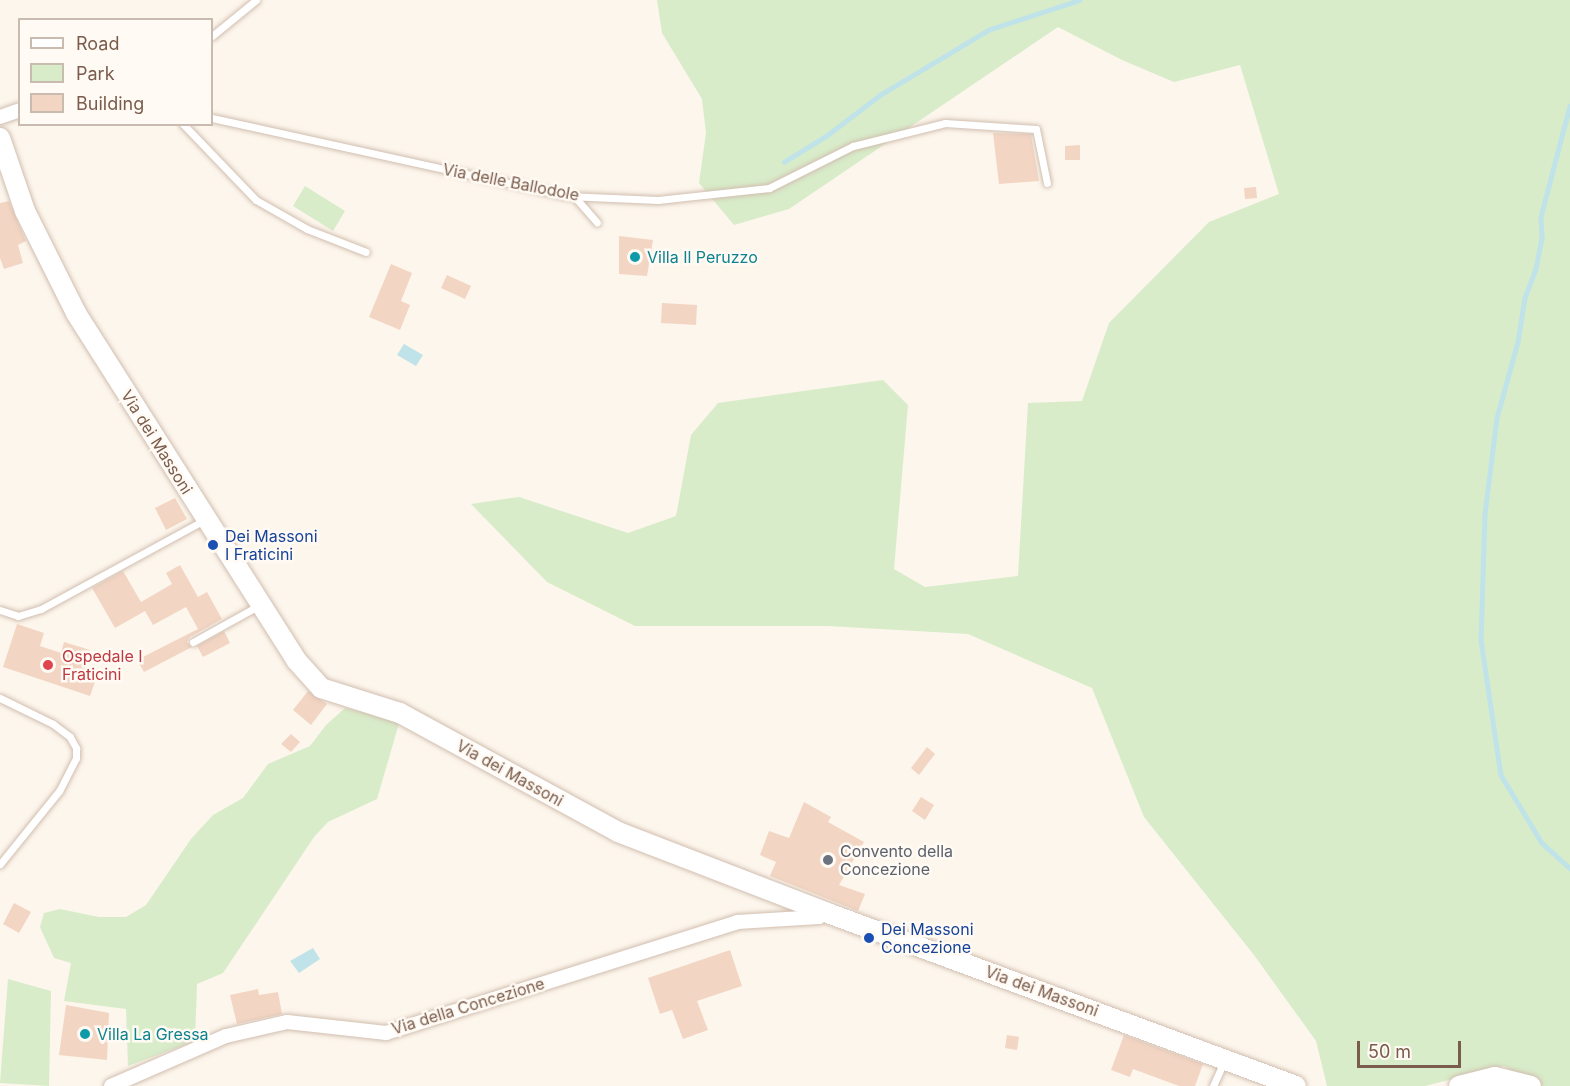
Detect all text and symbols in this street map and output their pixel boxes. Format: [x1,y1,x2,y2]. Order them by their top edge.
legend [18,18,213,126]
text: Road [76,33,119,54]
text: Park [76,63,115,84]
text: Building [76,93,144,114]
street label: Via delle Ballodole [441,159,581,205]
place label: Villa Il Peruzzo [647,247,758,267]
marker: Villa Il Peruzzo [628,250,642,264]
street label: Via dei Massoni [117,386,197,498]
place label: Dei Massoni I Fraticini [225,526,318,564]
marker: Dei Massoni I Fraticini [206,538,220,552]
place label: Ospedale I Fraticini [62,646,143,684]
marker: Ospedale I Fraticini [39,656,57,674]
street label: Via dei Massoni [453,736,567,810]
place label: Convento della Concezione [840,841,953,879]
marker: Convento della Concezione [821,853,835,867]
place label: Dei Massoni Concezione [881,919,974,957]
marker: Dei Massoni Concezione [862,931,876,945]
street label: Via dei Massoni [983,962,1101,1020]
street label: Via della Concezione [389,974,547,1038]
place label: Villa La Gressa [97,1024,209,1044]
marker: Villa La Gressa [78,1027,92,1041]
scale bar [1360,1029,1464,1067]
text: 50 m [1368,1041,1411,1062]

